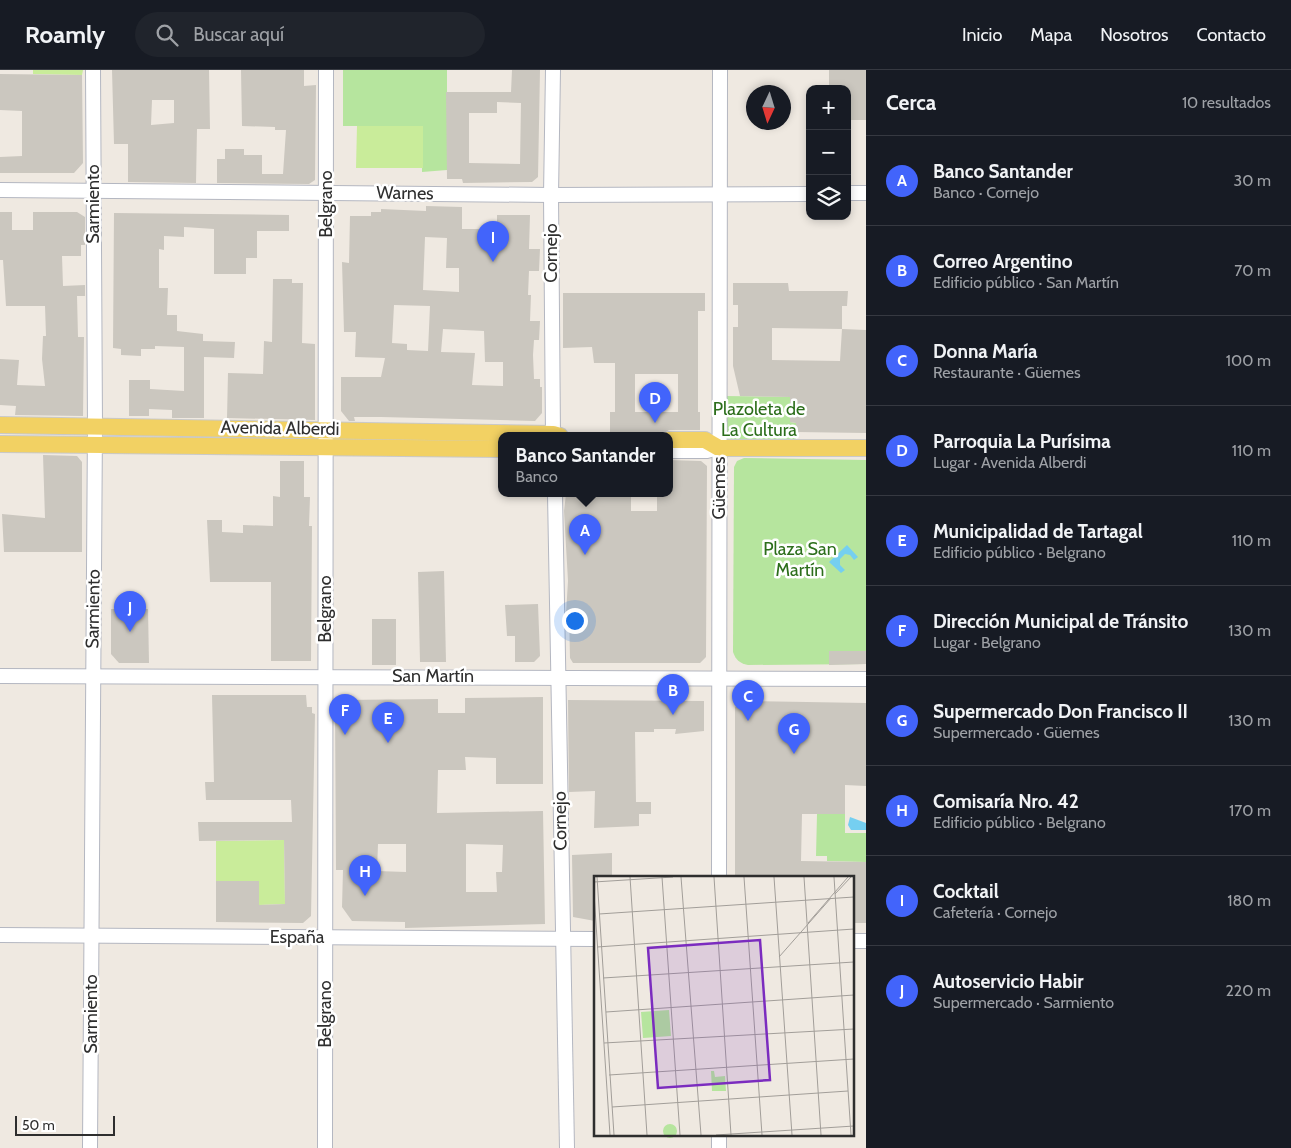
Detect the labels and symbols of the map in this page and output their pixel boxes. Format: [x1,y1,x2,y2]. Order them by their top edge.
north arrow [746,85,791,130]
street label: Sarmiento [82,164,104,244]
street label: Belgrano [315,170,337,238]
street label: Warnes [376,182,434,204]
pin: I [477,221,509,262]
street label: Cornejo [540,223,562,283]
pin: D [639,382,671,423]
park label: Plazoleta de La Cultura [713,398,805,441]
street label: Avenida Alberdi [221,416,339,440]
street label: Güemes [708,456,730,520]
pin: A [569,514,601,555]
park label: Plaza San Martín [763,538,837,581]
street label: Sarmiento [81,569,105,649]
street label: Belgrano [314,575,336,643]
pin: J [114,591,146,632]
your location [562,608,588,634]
street label: San Martín [392,665,474,687]
pin: B [657,674,689,715]
pin: C [732,680,764,721]
pin: F [329,694,361,735]
pin: E [372,702,404,743]
pin: G [778,713,810,754]
street label: Cornejo [548,791,572,851]
pin: H [349,855,381,896]
inset map [594,876,854,1136]
street label: España [270,926,325,948]
street label: Sarmiento [80,974,102,1054]
street label: Belgrano [314,980,336,1048]
scale bar [15,1113,115,1136]

